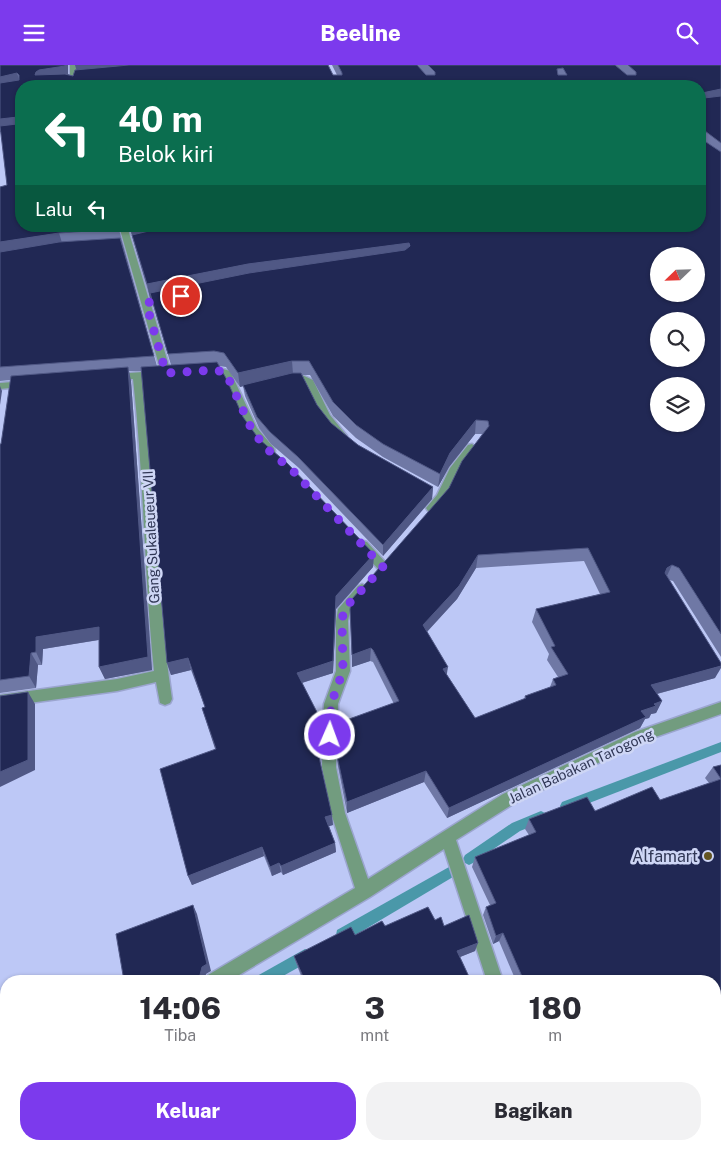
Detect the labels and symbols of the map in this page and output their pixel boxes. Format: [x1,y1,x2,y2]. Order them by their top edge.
north arrow [650,247,705,303]
pin [160,275,202,317]
street label: Gang Sukaleueur VII [140,470,162,604]
position arrow [303,708,355,760]
street label: Jalan Babakan Tarogong [506,725,656,807]
place label: Alfamart [632,847,698,866]
marker: Alfamart [702,850,714,862]

